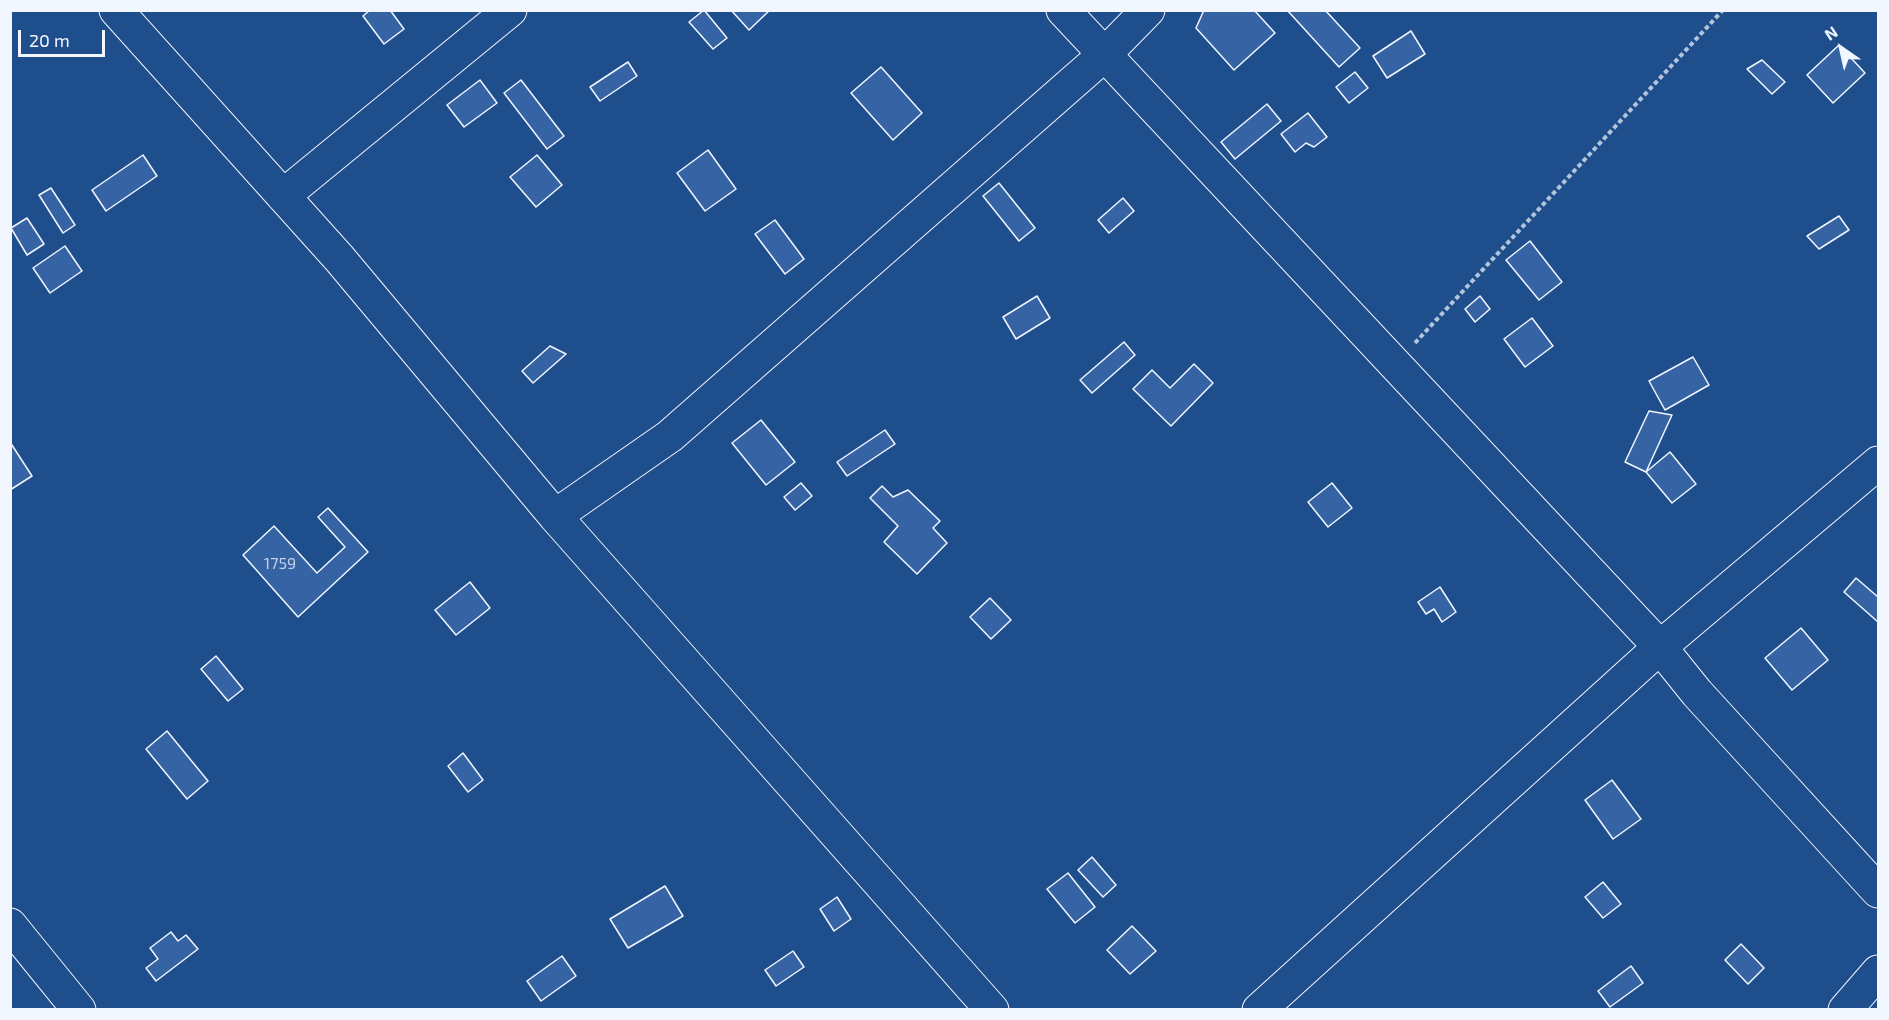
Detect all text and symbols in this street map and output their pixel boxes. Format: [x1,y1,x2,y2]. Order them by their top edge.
scale bar [21,18,108,56]
north arrow [1811,18,1871,78]
text: N [1821,22,1841,44]
text: 20 m [29,29,70,51]
house number: 1759 [264,554,296,574]

